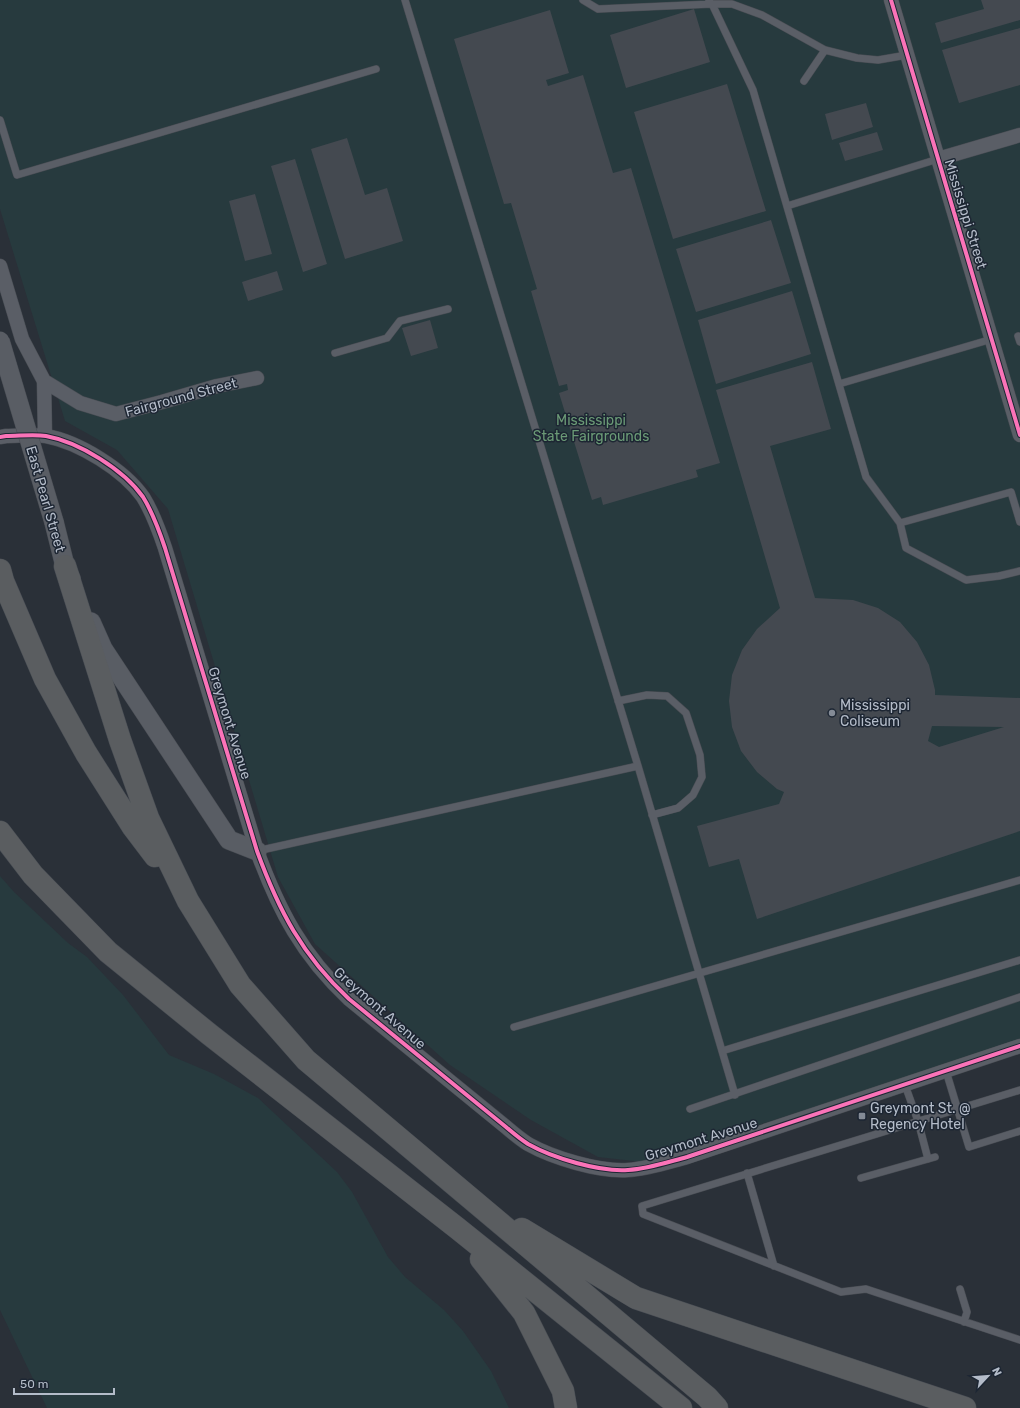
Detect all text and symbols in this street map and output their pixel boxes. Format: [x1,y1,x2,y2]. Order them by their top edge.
street label: Mississippi Street [941,157,990,272]
street label: Fairground Street [123,374,239,421]
park label: Mississippi State Fairgrounds [533,412,649,445]
street label: East Pearl Street [22,444,69,555]
street label: Greymont Avenue [204,665,255,781]
place label: Mississippi Coliseum [840,697,910,730]
marker: Mississippi Coliseum [827,708,837,718]
street label: Greymont Avenue [330,964,429,1053]
place label: Greymont St. @ Regency Hotel [870,1100,971,1133]
marker: Greymont St. @ Regency Hotel [857,1111,867,1121]
street label: Greymont Avenue [643,1114,759,1165]
north arrow [968,1356,1008,1396]
text: N [989,1365,1004,1378]
scale bar [14,1370,114,1396]
text: 50 m [20,1377,48,1391]

